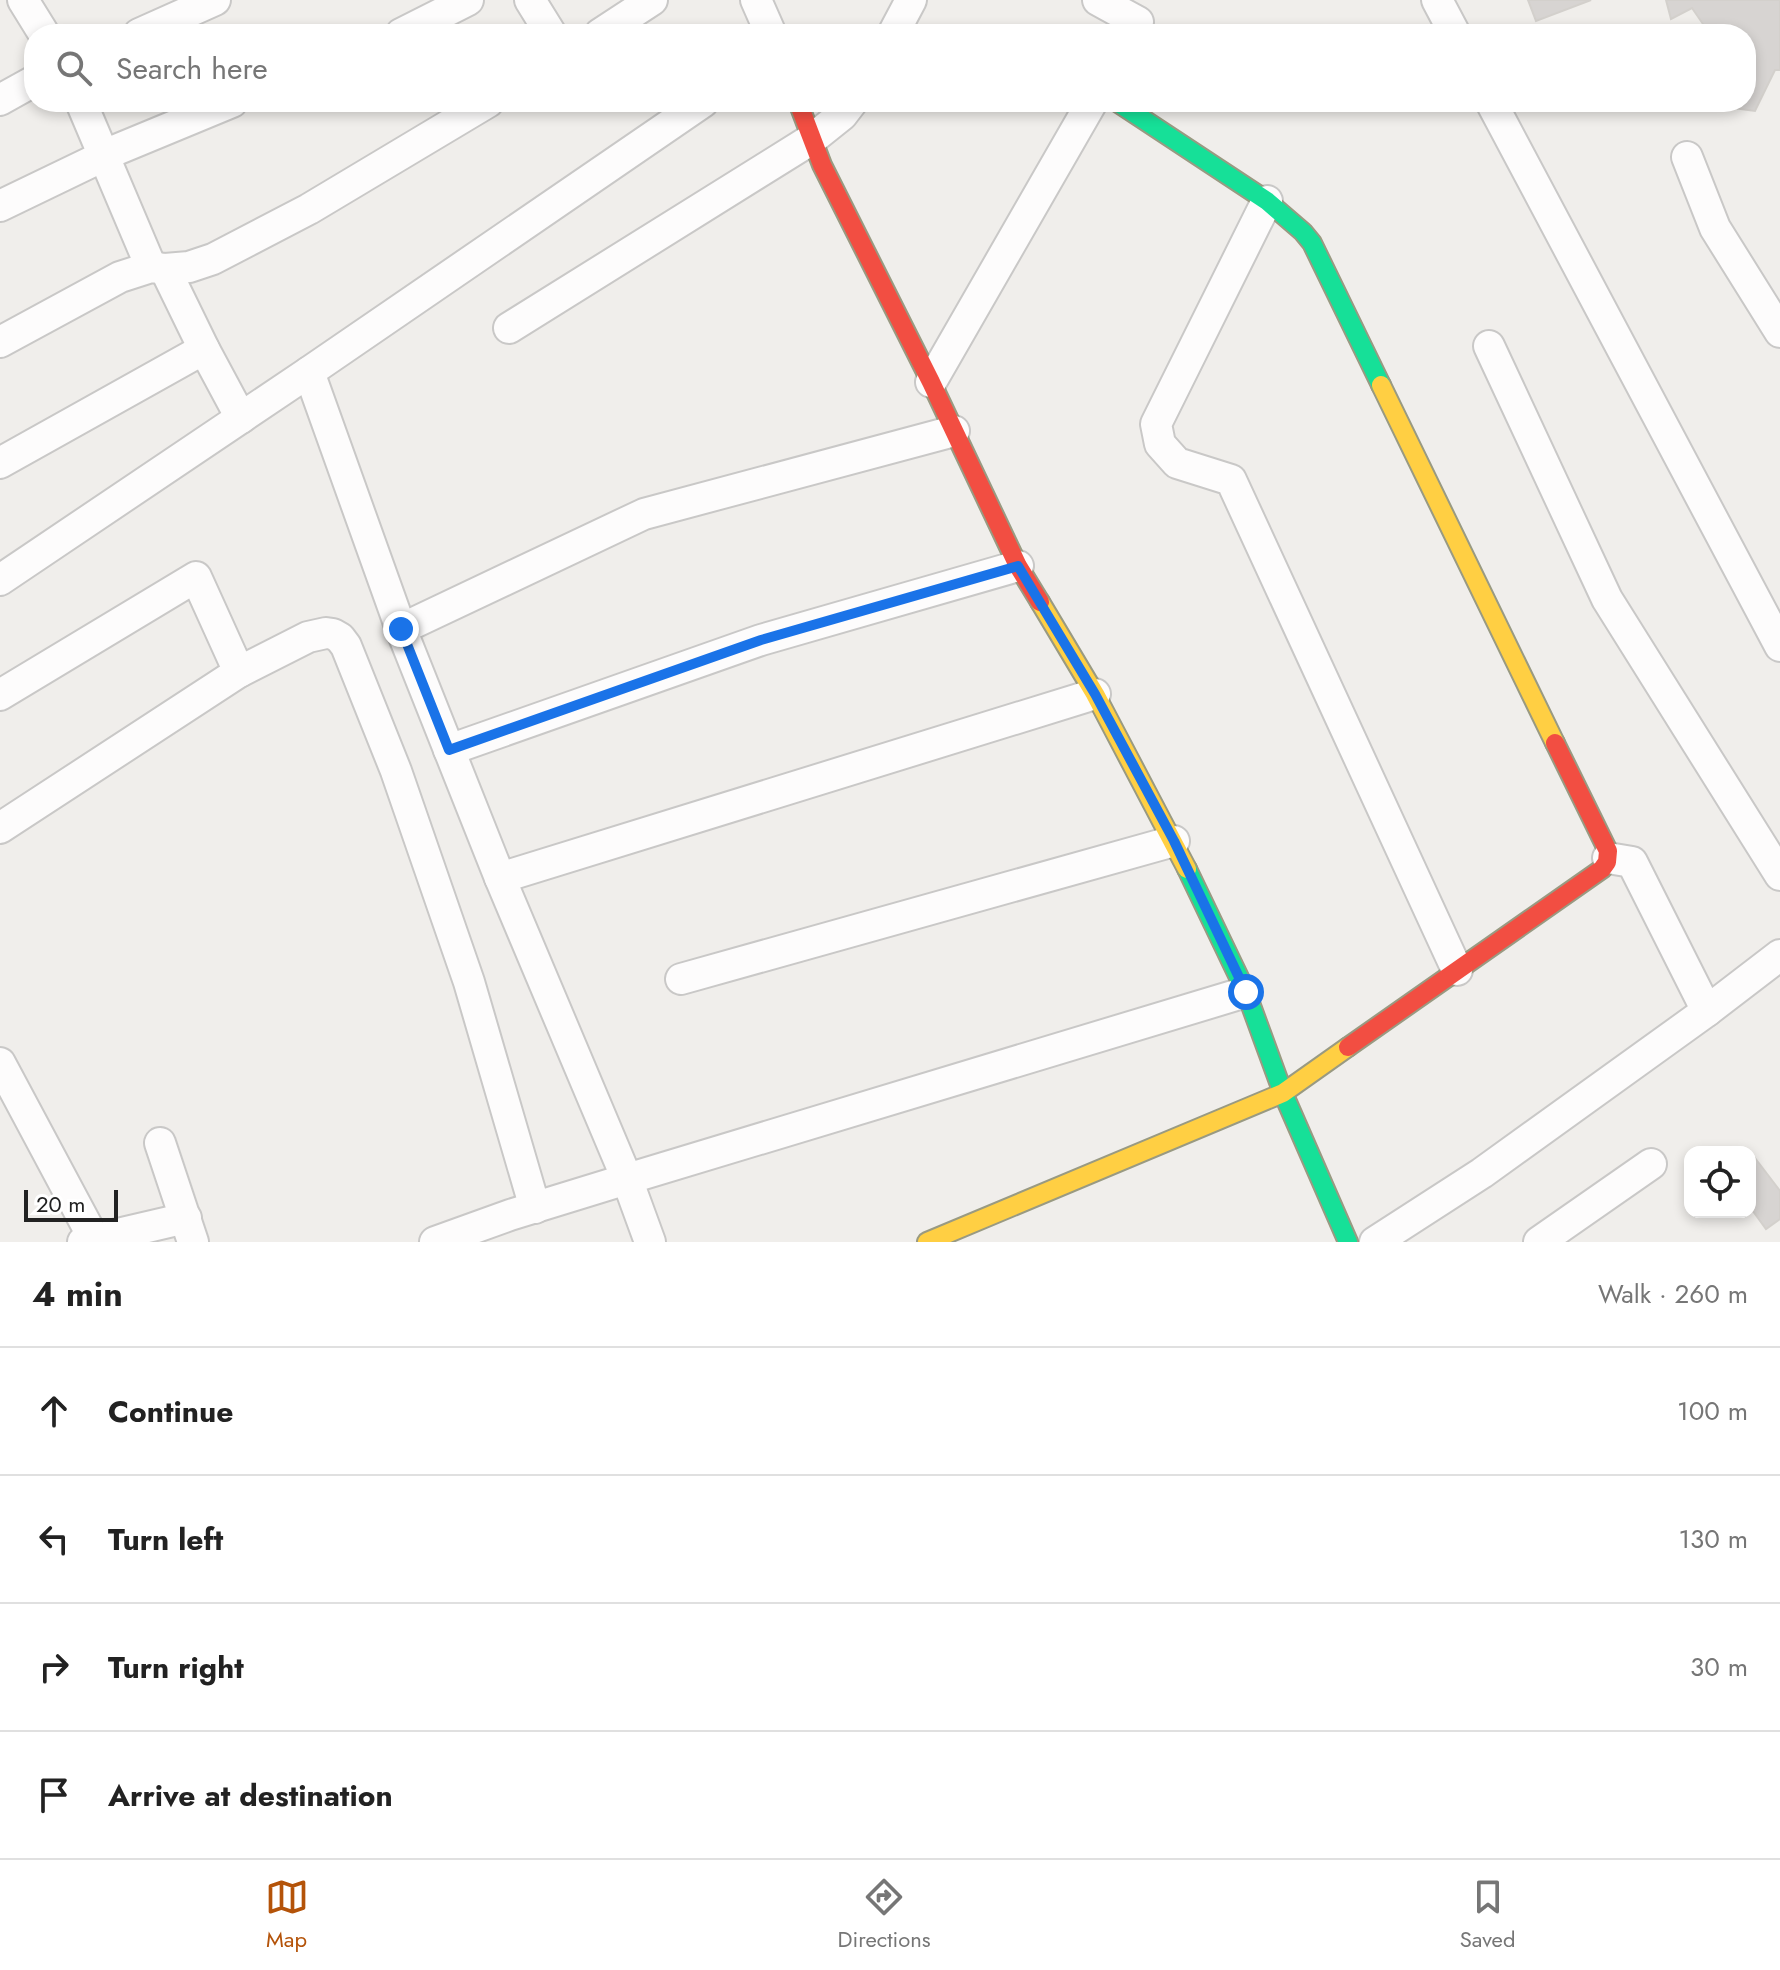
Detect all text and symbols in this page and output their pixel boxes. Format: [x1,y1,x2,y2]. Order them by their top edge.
search box [24,24,1756,112]
icon: search [52,46,96,90]
text: Search here [116,47,268,90]
route end [383,611,419,647]
route start [1228,974,1264,1010]
map controls [1684,1146,1756,1218]
button: locate [1684,1146,1756,1218]
scale bar [24,1186,118,1222]
text: 20 m [36,1188,85,1220]
text: 4 min [32,1270,123,1319]
text: Walk · 260 m [1598,1275,1748,1313]
icon: ahead [32,1389,76,1433]
text: Continue [108,1390,234,1433]
text: 100 m [1677,1392,1748,1430]
icon: left [32,1517,76,1561]
text: Turn left [108,1518,223,1561]
text: 130 m [1678,1520,1748,1558]
icon: right [32,1645,76,1689]
text: Turn right [108,1646,244,1689]
text: 30 m [1690,1648,1748,1686]
icon: arrive [32,1773,76,1817]
text: Arrive at destination [108,1774,393,1817]
tab: Map [265,1875,309,1955]
tab: Directions [838,1875,931,1955]
tab: Saved [1460,1875,1515,1955]

